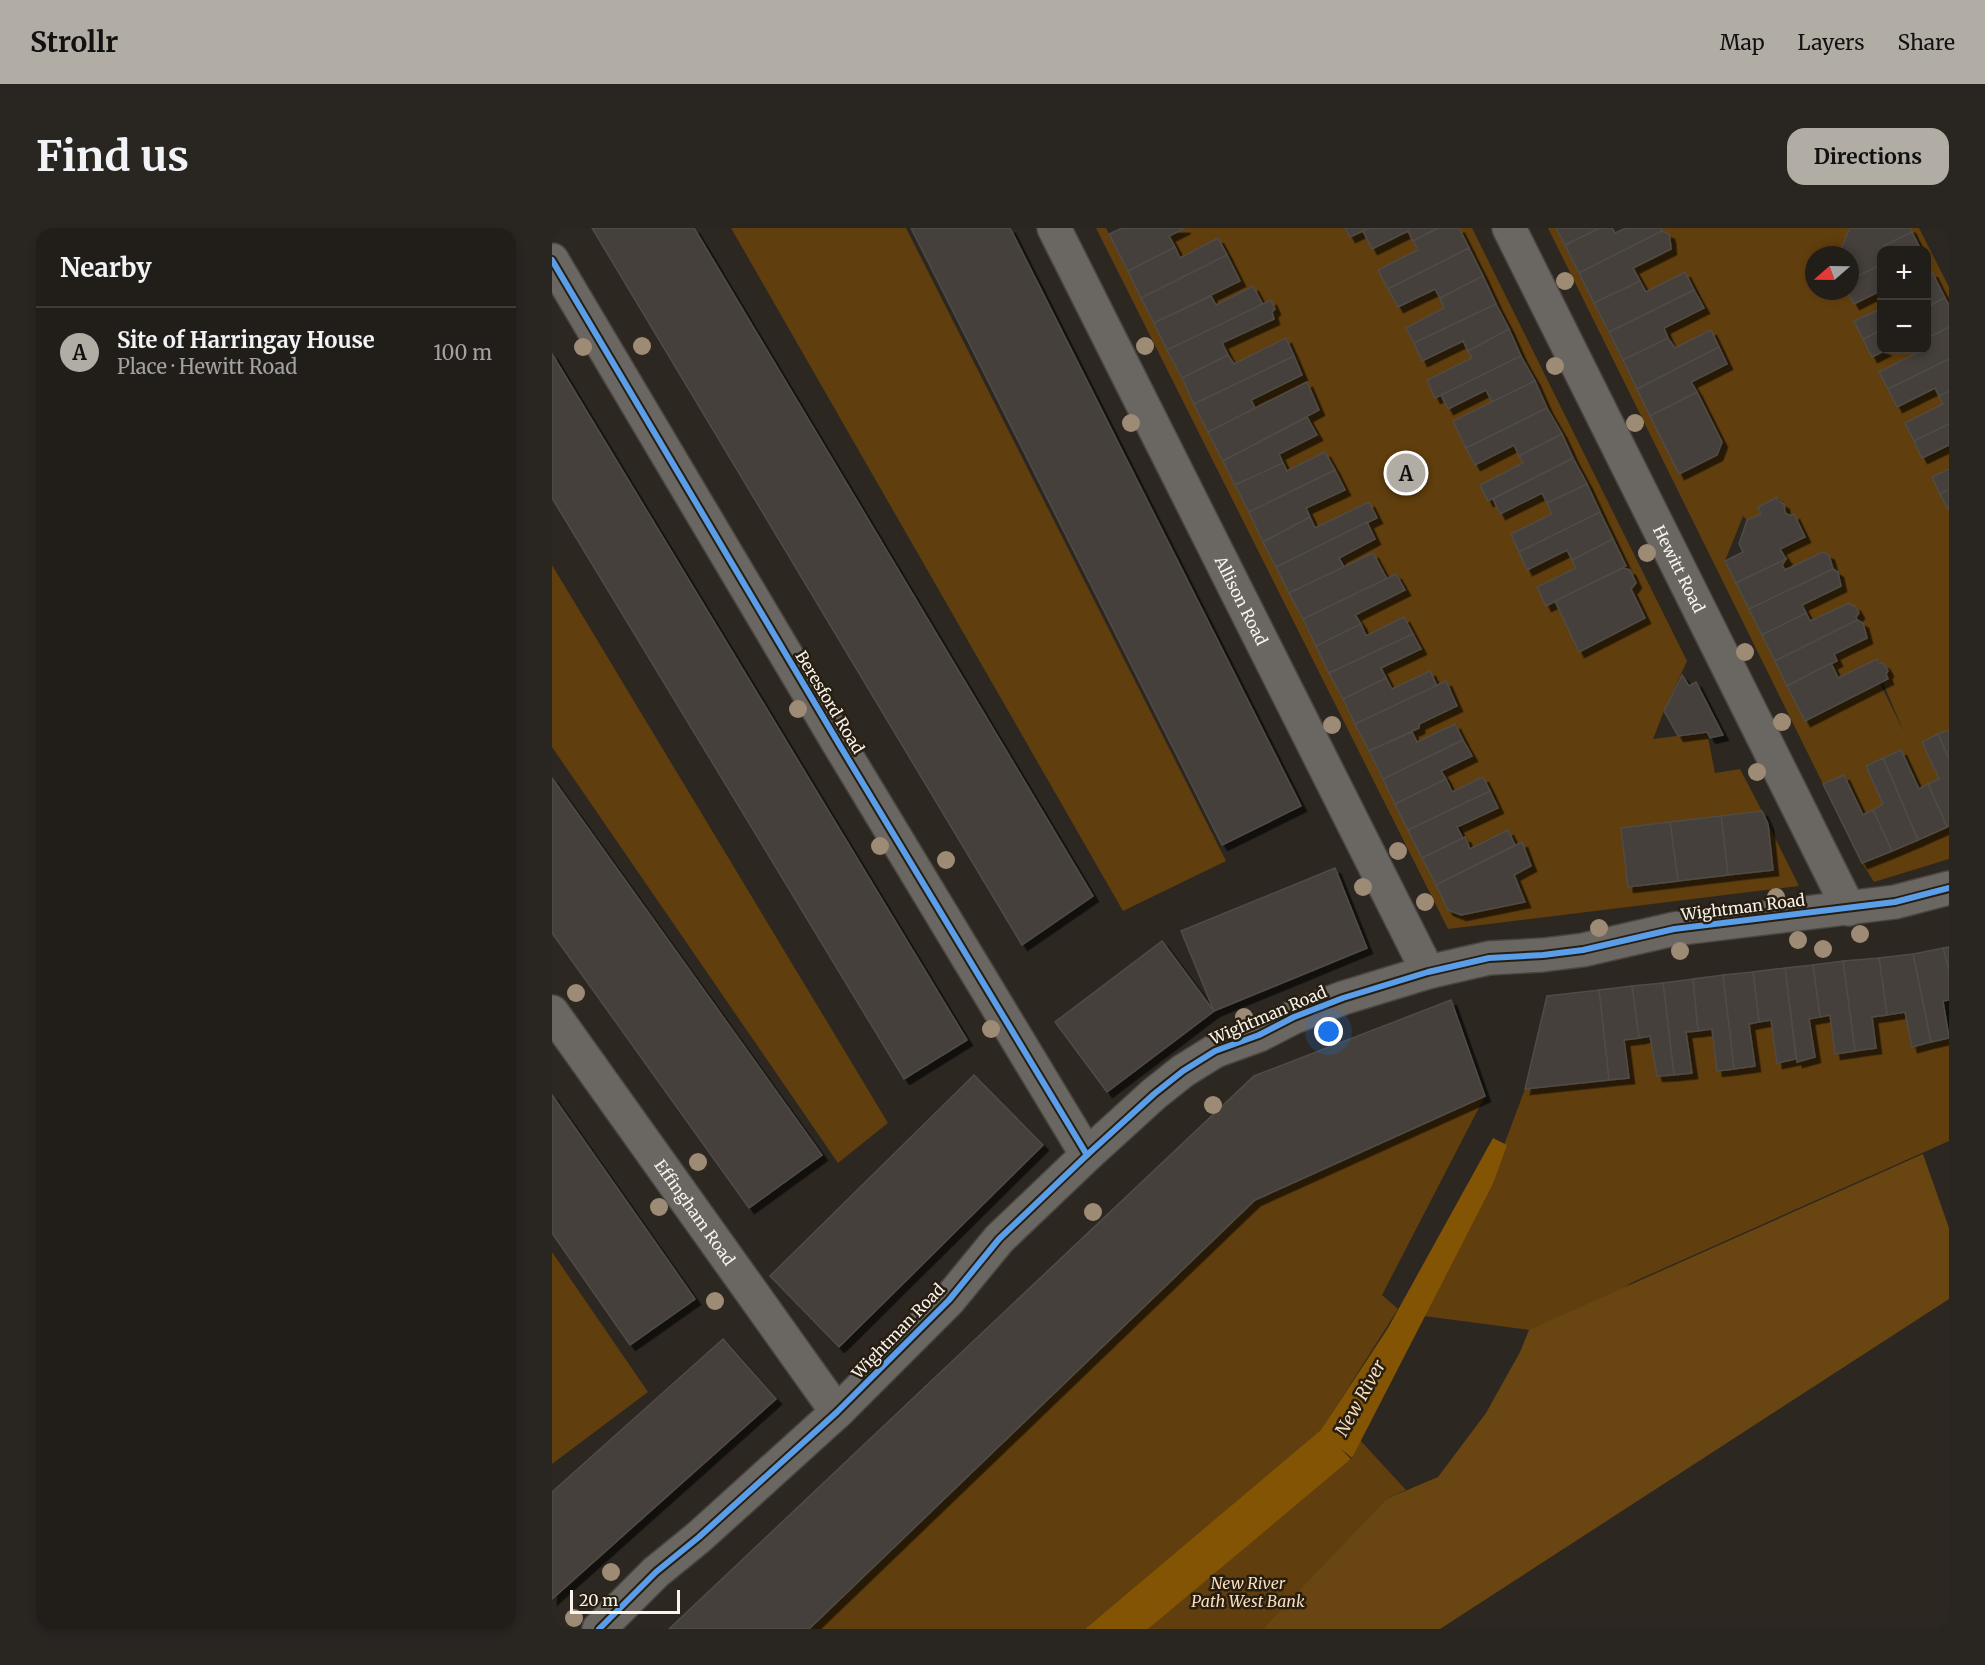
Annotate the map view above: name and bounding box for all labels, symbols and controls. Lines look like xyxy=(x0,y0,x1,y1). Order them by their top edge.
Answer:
text: Strollr xyxy=(30,24,118,60)
text: Map xyxy=(1720,29,1765,56)
text: Layers xyxy=(1798,29,1865,56)
text: Share xyxy=(1898,29,1955,56)
button: Directions xyxy=(1787,128,1949,185)
text: Find us xyxy=(36,130,189,182)
north arrow xyxy=(1805,246,1859,300)
map controls xyxy=(1877,246,1931,354)
button: + xyxy=(1877,246,1931,300)
text: Nearby xyxy=(60,251,152,284)
button: − xyxy=(1877,300,1931,354)
text: Site of Harringay House xyxy=(117,326,375,354)
text: A xyxy=(72,340,87,365)
text: 100 m xyxy=(433,340,492,365)
text: Place · Hewitt Road xyxy=(117,354,297,379)
pin: A xyxy=(1386,450,1426,496)
street label: Hewitt Road xyxy=(1649,522,1710,616)
street label: Allison Road xyxy=(1210,552,1272,649)
street label: Beresford Road xyxy=(791,647,869,757)
street label: Wightman Road xyxy=(1679,889,1806,925)
street label: Wightman Road xyxy=(1206,981,1330,1049)
your location xyxy=(1314,1017,1343,1046)
street label: Effingham Road xyxy=(650,1155,740,1270)
street label: Wightman Road xyxy=(847,1279,949,1384)
water label: New River xyxy=(1330,1355,1391,1440)
park label: New River Path West Bank xyxy=(1191,1573,1305,1611)
scale bar xyxy=(570,1587,680,1614)
text: 20 m xyxy=(579,1590,618,1610)

